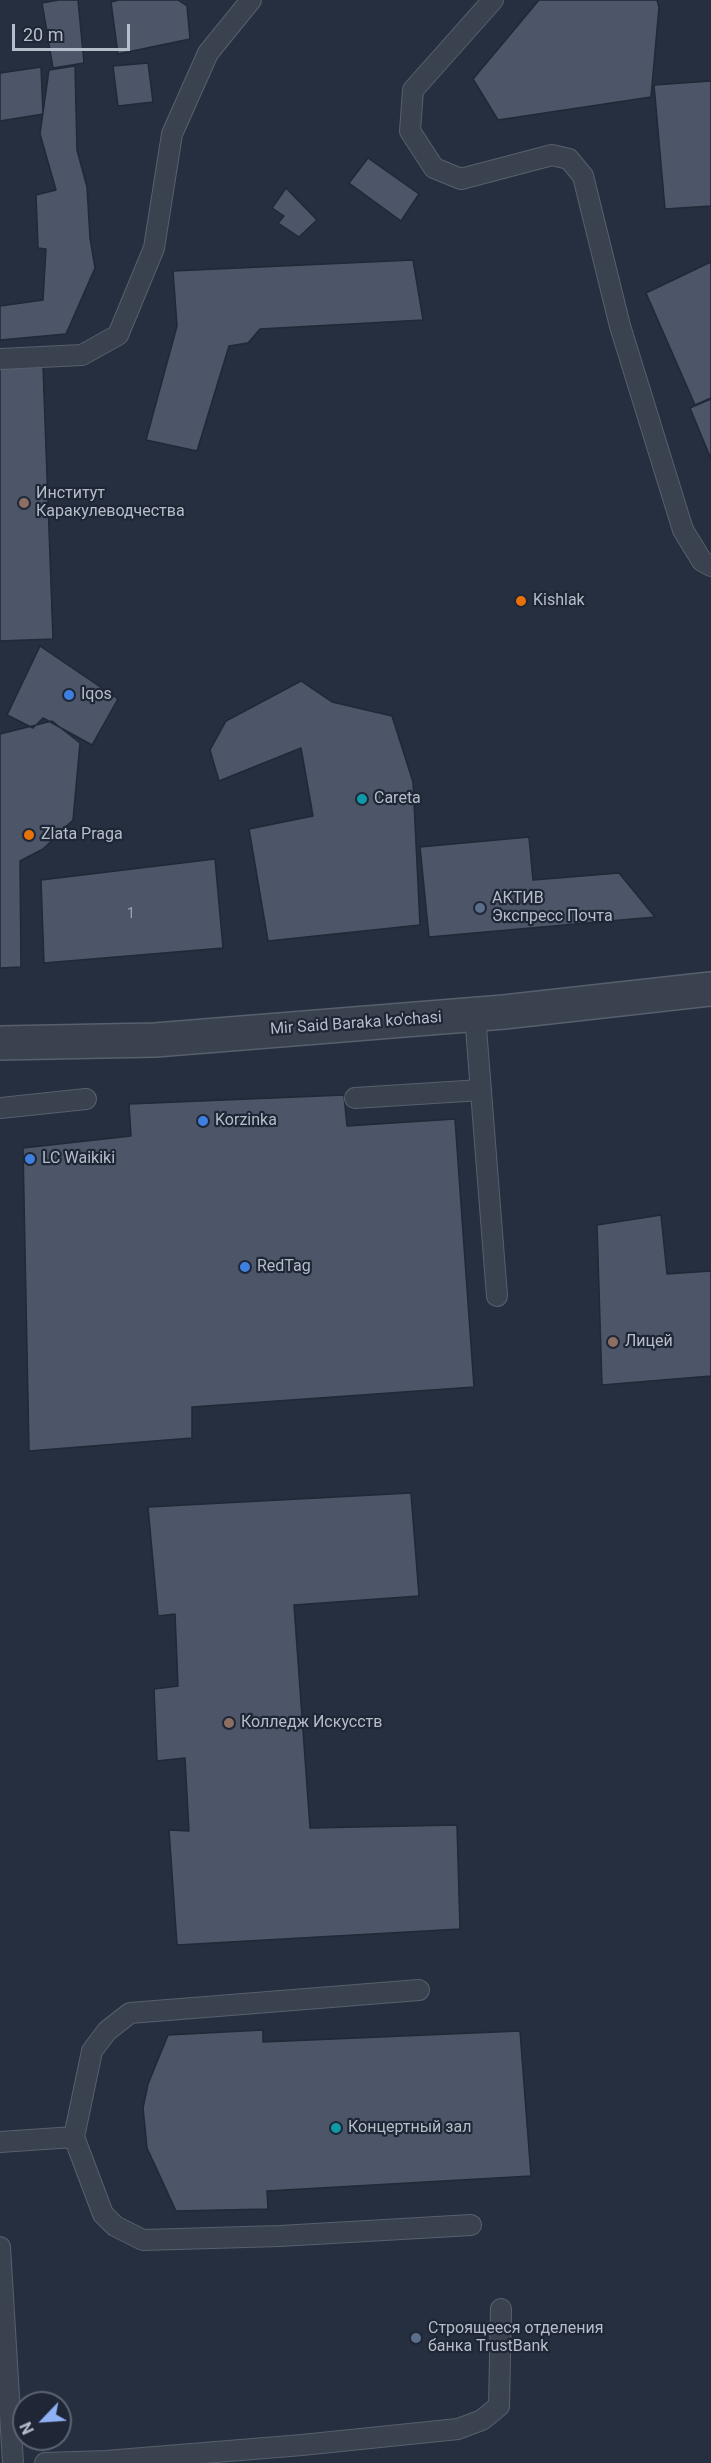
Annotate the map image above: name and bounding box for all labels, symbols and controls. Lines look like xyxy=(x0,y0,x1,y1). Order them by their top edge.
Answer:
scale bar xyxy=(15,12,134,50)
text: 20 m xyxy=(23,24,63,45)
place label: Институт Каракулеводчества xyxy=(36,484,185,522)
marker: Институт Каракулеводчества xyxy=(17,496,31,510)
place label: Kishlak xyxy=(533,591,585,611)
marker: Kishlak xyxy=(514,594,528,608)
place label: Iqos xyxy=(81,685,112,705)
marker: Iqos xyxy=(62,688,76,702)
place label: Careta xyxy=(374,789,421,809)
marker: Careta xyxy=(355,792,369,806)
place label: Zlata Praga xyxy=(41,825,123,845)
marker: Zlata Praga xyxy=(22,828,36,842)
place label: АКТИВ Экспресс Почта xyxy=(492,889,613,927)
marker: АКТИВ Экспресс Почта xyxy=(473,901,487,915)
house number: 1 xyxy=(127,906,135,922)
street label: Mir Said Baraka ko'chasi xyxy=(269,1008,443,1040)
place label: Korzinka xyxy=(215,1111,277,1131)
marker: Korzinka xyxy=(196,1114,210,1128)
place label: LC Waikiki xyxy=(42,1149,115,1169)
marker: LC Waikiki xyxy=(23,1152,37,1166)
place label: RedTag xyxy=(257,1257,311,1277)
marker: RedTag xyxy=(238,1260,252,1274)
place label: Лицей xyxy=(625,1332,673,1352)
marker: Лицей xyxy=(606,1335,620,1349)
place label: Колледж Искусств xyxy=(241,1713,382,1733)
marker: Колледж Искусств xyxy=(222,1716,236,1730)
place label: Концертный зал xyxy=(348,2118,471,2138)
marker: Концертный зал xyxy=(329,2121,343,2135)
place label: Строящееся отделения банка TrustBank xyxy=(428,2319,604,2357)
marker: Строящееся отделения банка TrustBank xyxy=(409,2331,423,2345)
north arrow xyxy=(12,2391,72,2451)
text: N xyxy=(16,2419,38,2437)

